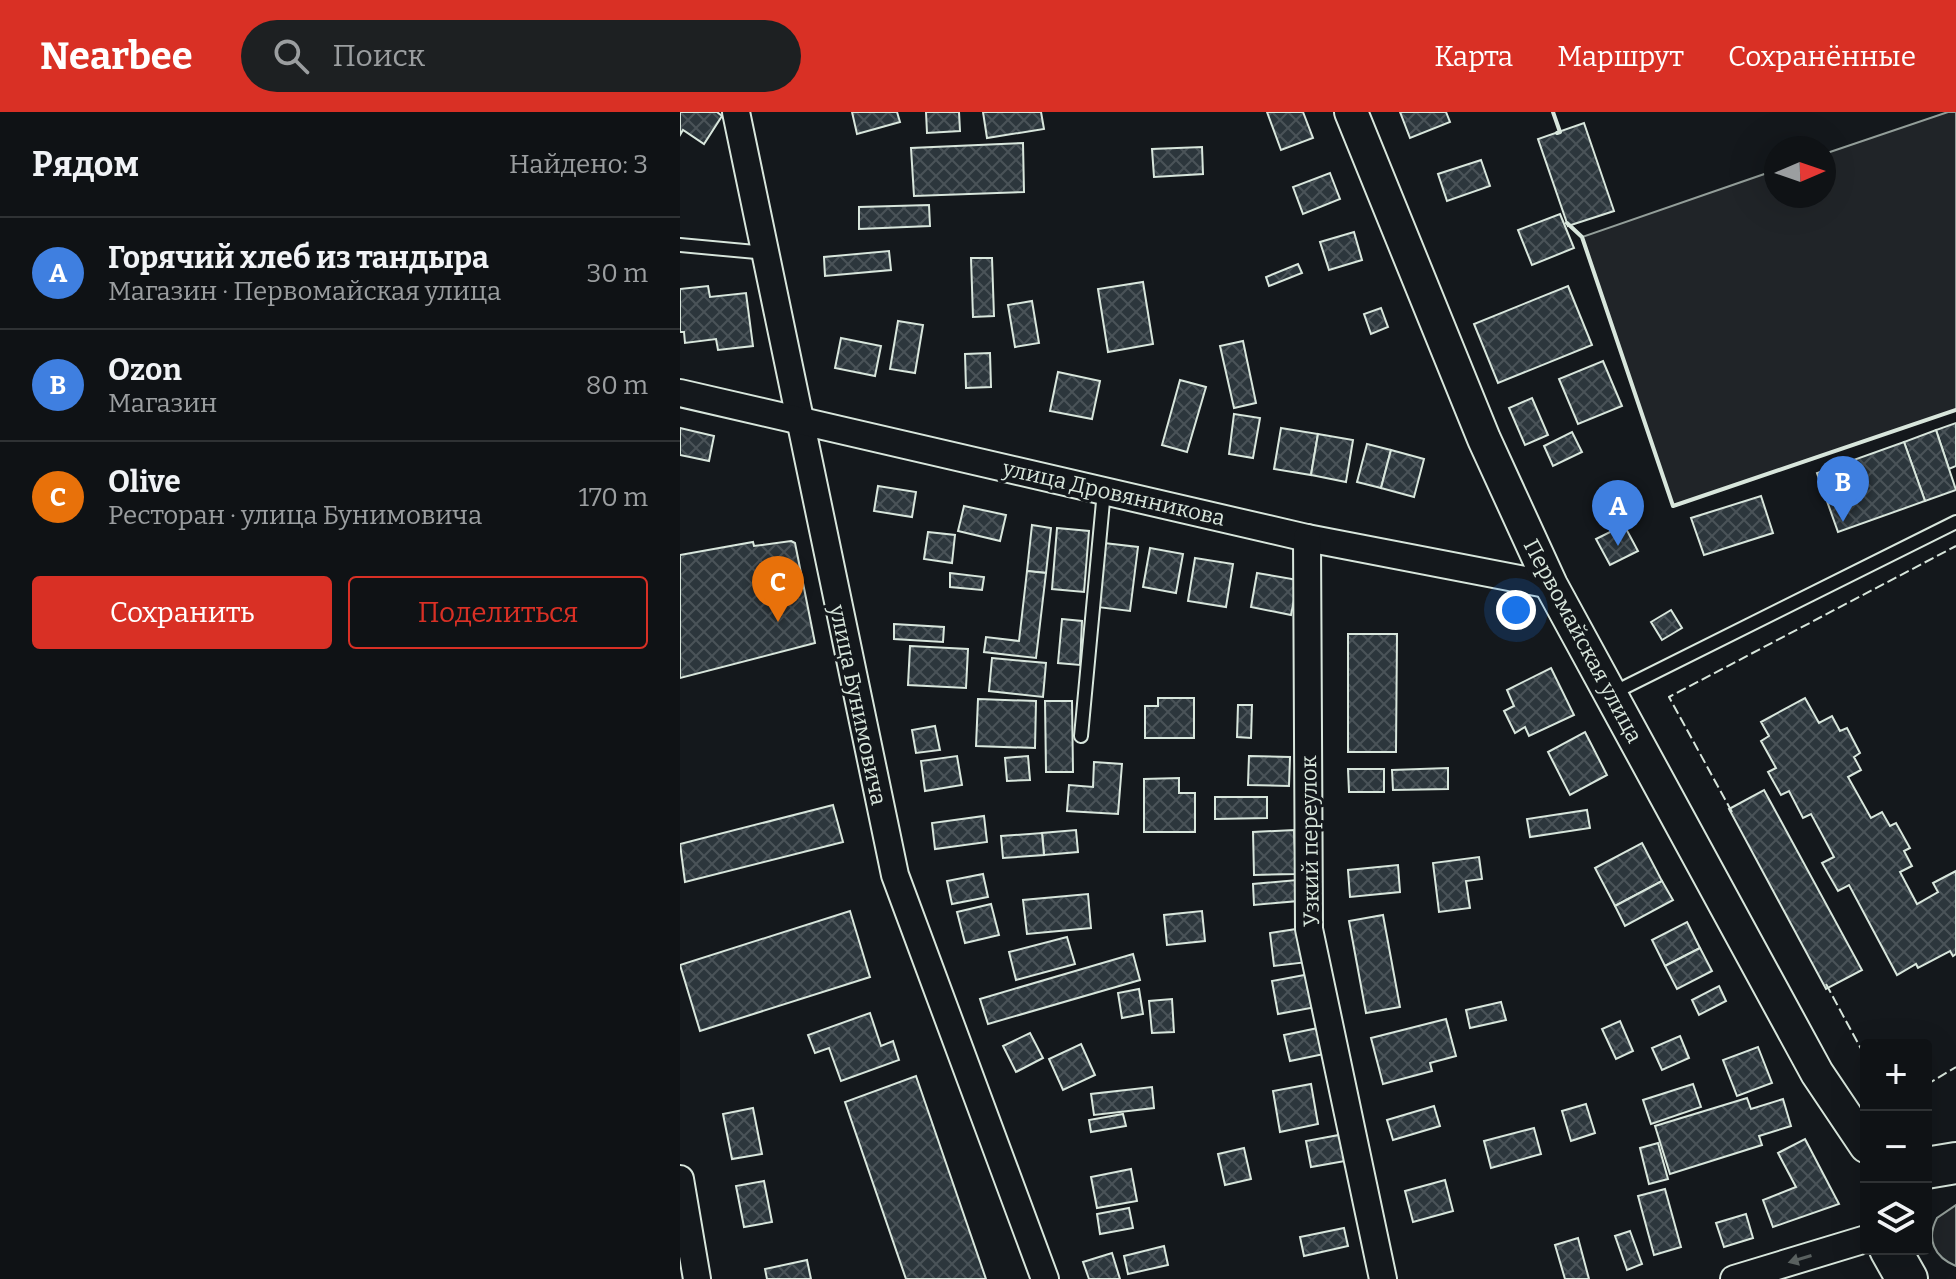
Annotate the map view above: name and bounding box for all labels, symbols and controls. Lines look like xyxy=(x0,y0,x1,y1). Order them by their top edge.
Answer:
search box xyxy=(241,20,801,92)
text: Nearbee xyxy=(40,33,193,79)
icon: search xyxy=(269,34,313,78)
text: Поиск xyxy=(333,38,425,74)
text: Карта xyxy=(1434,40,1513,73)
text: Маршрут xyxy=(1557,40,1684,73)
text: Сохранённые xyxy=(1728,40,1916,73)
north arrow xyxy=(1764,136,1836,208)
text: Рядом xyxy=(32,144,139,185)
text: Найдено: 3 xyxy=(509,149,648,180)
text: Горячий хлеб из тандыра xyxy=(108,240,489,276)
text: A xyxy=(49,258,67,289)
text: 30 m xyxy=(587,258,648,289)
text: Магазин · Первомайская улица xyxy=(108,276,501,307)
text: Ozon xyxy=(108,352,182,388)
text: B xyxy=(50,370,66,401)
text: 80 m xyxy=(586,370,648,401)
text: Магазин xyxy=(108,388,217,419)
street label: улица Дровянникова xyxy=(999,454,1228,532)
pin: B xyxy=(1817,456,1869,522)
text: Olive xyxy=(108,464,181,500)
pin: A xyxy=(1592,480,1644,546)
text: C xyxy=(50,482,66,513)
text: 170 m xyxy=(578,482,648,513)
text: Ресторан · улица Бунимовича xyxy=(108,500,482,531)
street label: Первомайская улица xyxy=(1518,534,1648,748)
pin: C xyxy=(752,556,804,622)
button: Сохранить xyxy=(32,576,332,649)
button: Поделиться xyxy=(348,576,648,649)
your location xyxy=(1496,590,1536,630)
street label: улица Бунимовича xyxy=(823,601,892,808)
street label: Узкий переулок xyxy=(1295,755,1325,927)
map controls xyxy=(1860,1039,1932,1255)
button: + xyxy=(1860,1039,1932,1111)
button: − xyxy=(1860,1111,1932,1183)
button: layers xyxy=(1860,1183,1932,1255)
one-way arrow xyxy=(1787,1253,1811,1266)

